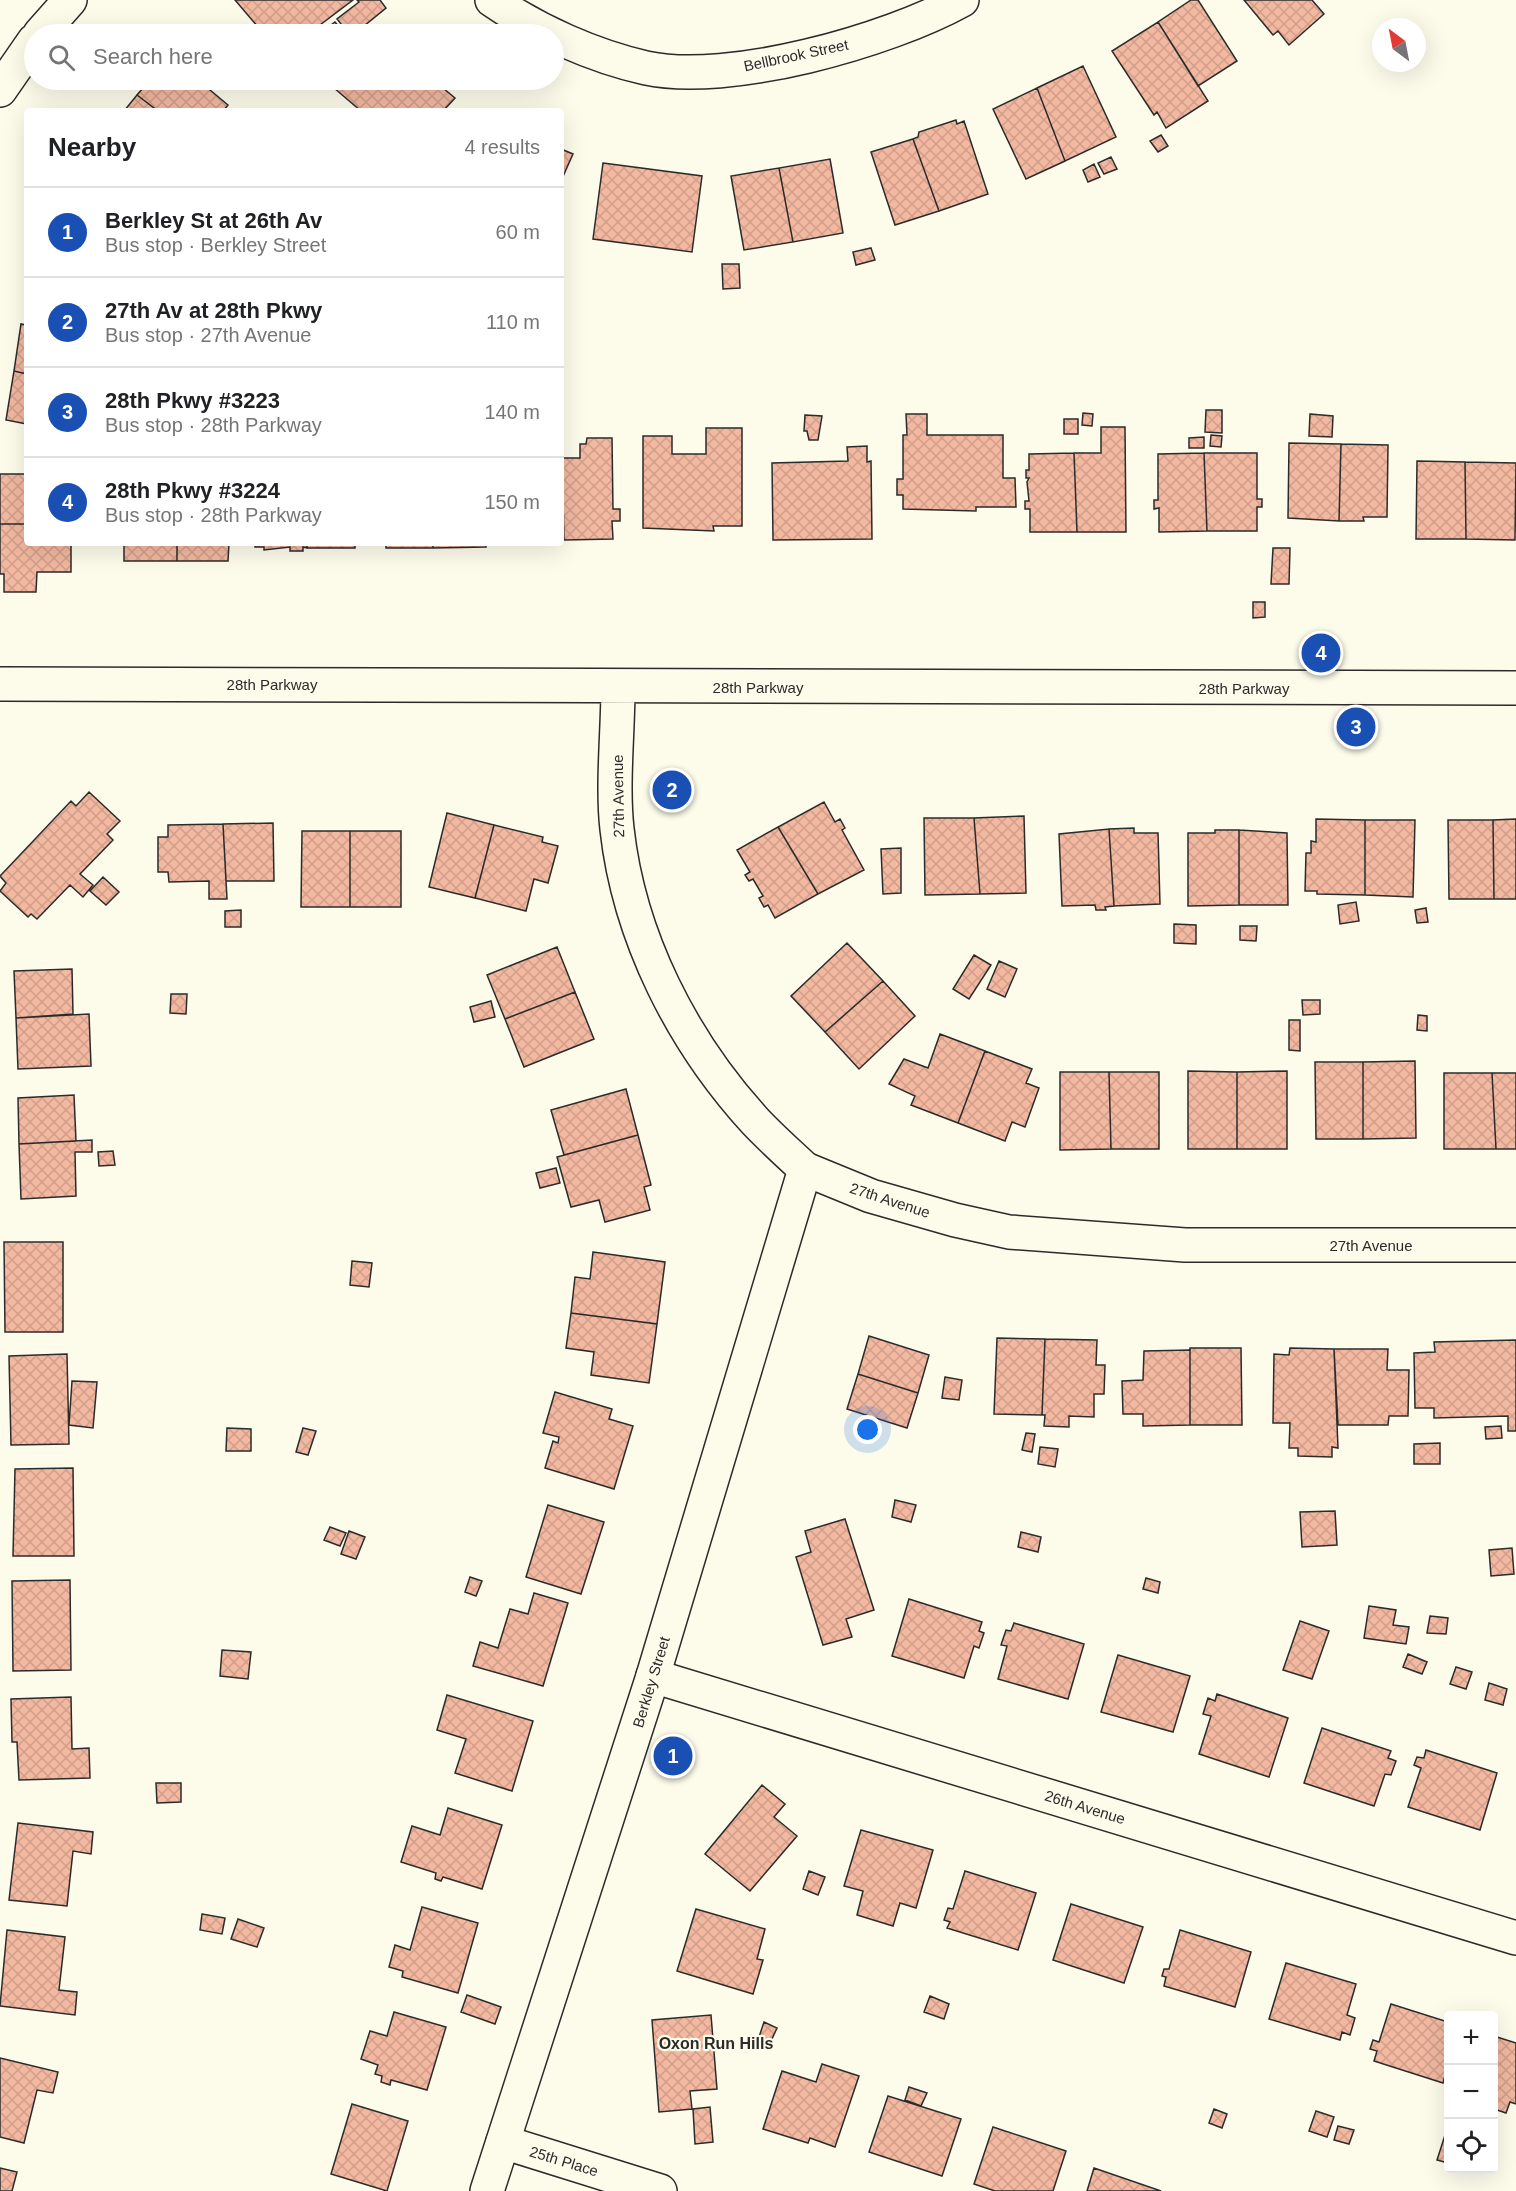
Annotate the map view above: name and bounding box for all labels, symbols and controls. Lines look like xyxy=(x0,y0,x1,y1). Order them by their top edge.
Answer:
north arrow xyxy=(1372,18,1426,72)
search box xyxy=(24,24,564,90)
street label: Bellbrook Street xyxy=(742,35,851,74)
icon: search xyxy=(45,41,78,74)
text: Search here xyxy=(93,44,213,69)
text: Nearby xyxy=(48,132,136,162)
text: 4 results xyxy=(464,136,540,158)
text: Berkley St at 26th Av xyxy=(105,208,322,233)
text: 1 xyxy=(62,221,73,243)
text: 60 m xyxy=(496,221,540,243)
text: Bus stop · Berkley Street xyxy=(105,234,326,256)
text: 27th Av at 28th Pkwy xyxy=(105,298,322,323)
text: 2 xyxy=(62,311,73,333)
text: 110 m xyxy=(486,311,540,333)
text: Bus stop · 27th Avenue xyxy=(105,324,311,346)
text: 28th Pkwy #3223 xyxy=(105,388,280,413)
text: 3 xyxy=(62,401,73,423)
text: 140 m xyxy=(484,401,540,423)
text: Bus stop · 28th Parkway xyxy=(105,414,322,436)
text: 28th Pkwy #3224 xyxy=(105,478,280,503)
text: 4 xyxy=(62,491,73,513)
text: 150 m xyxy=(484,491,540,513)
text: Bus stop · 28th Parkway xyxy=(105,504,322,526)
pin: 4 xyxy=(1302,630,1340,676)
street label: 28th Parkway xyxy=(227,676,318,693)
street label: 28th Parkway xyxy=(713,679,804,696)
street label: 28th Parkway xyxy=(1199,680,1290,697)
pin: 3 xyxy=(1336,704,1376,750)
street label: 27th Avenue xyxy=(609,754,627,838)
pin: 2 xyxy=(652,768,692,812)
street label: 27th Avenue xyxy=(848,1179,932,1221)
street label: 27th Avenue xyxy=(1329,1237,1413,1254)
your location xyxy=(853,1415,882,1444)
street label: Berkley Street xyxy=(629,1634,673,1730)
pin: 1 xyxy=(654,1734,692,1778)
street label: 26th Avenue xyxy=(1043,1787,1127,1827)
map controls xyxy=(1444,2011,1498,2173)
button: + xyxy=(1444,2011,1498,2065)
district label: Oxon Run Hills xyxy=(659,2035,773,2052)
button: − xyxy=(1444,2065,1498,2119)
button: locate xyxy=(1444,2119,1498,2173)
street label: 25th Place xyxy=(528,2143,600,2179)

